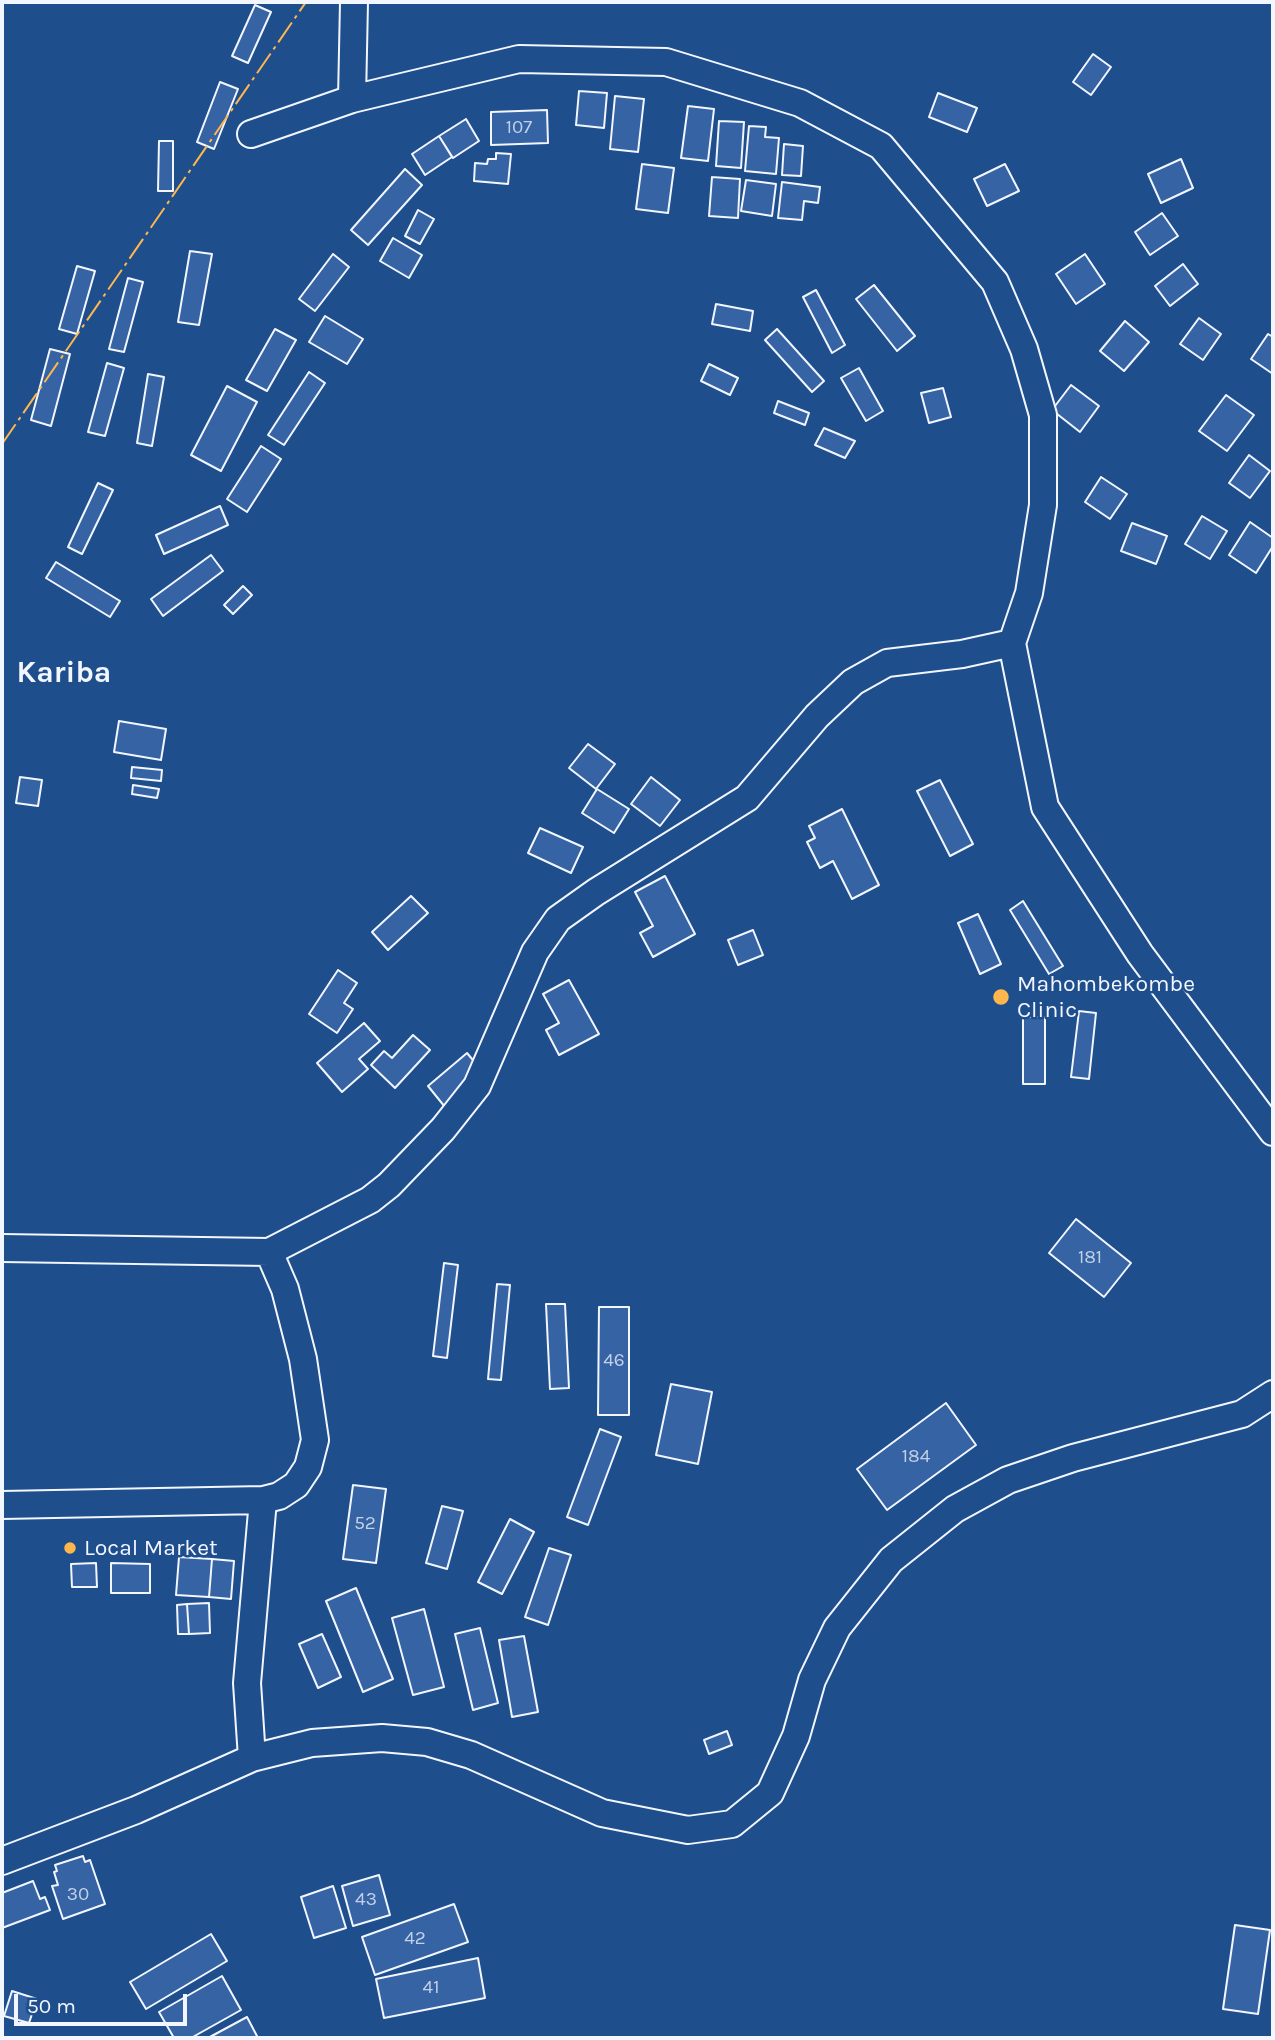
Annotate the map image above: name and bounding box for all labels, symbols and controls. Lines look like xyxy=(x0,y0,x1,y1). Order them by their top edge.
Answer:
house number: 107 xyxy=(506,117,532,139)
district label: Kariba xyxy=(17,655,111,691)
place label: Mahombekombe Clinic xyxy=(1017,970,1195,1024)
marker: Mahombekombe Clinic xyxy=(991,987,1011,1007)
house number: 181 xyxy=(1078,1247,1102,1269)
house number: 46 xyxy=(603,1350,625,1372)
house number: 184 xyxy=(902,1446,930,1468)
house number: 52 xyxy=(354,1513,376,1535)
place label: Local Market xyxy=(84,1534,218,1562)
marker: Local Market xyxy=(62,1540,78,1556)
house number: 30 xyxy=(67,1884,89,1906)
house number: 43 xyxy=(355,1889,377,1911)
house number: 42 xyxy=(404,1928,426,1950)
house number: 41 xyxy=(423,1977,439,1999)
scale bar xyxy=(18,1980,191,2024)
text: 50 m xyxy=(27,1994,76,2018)

